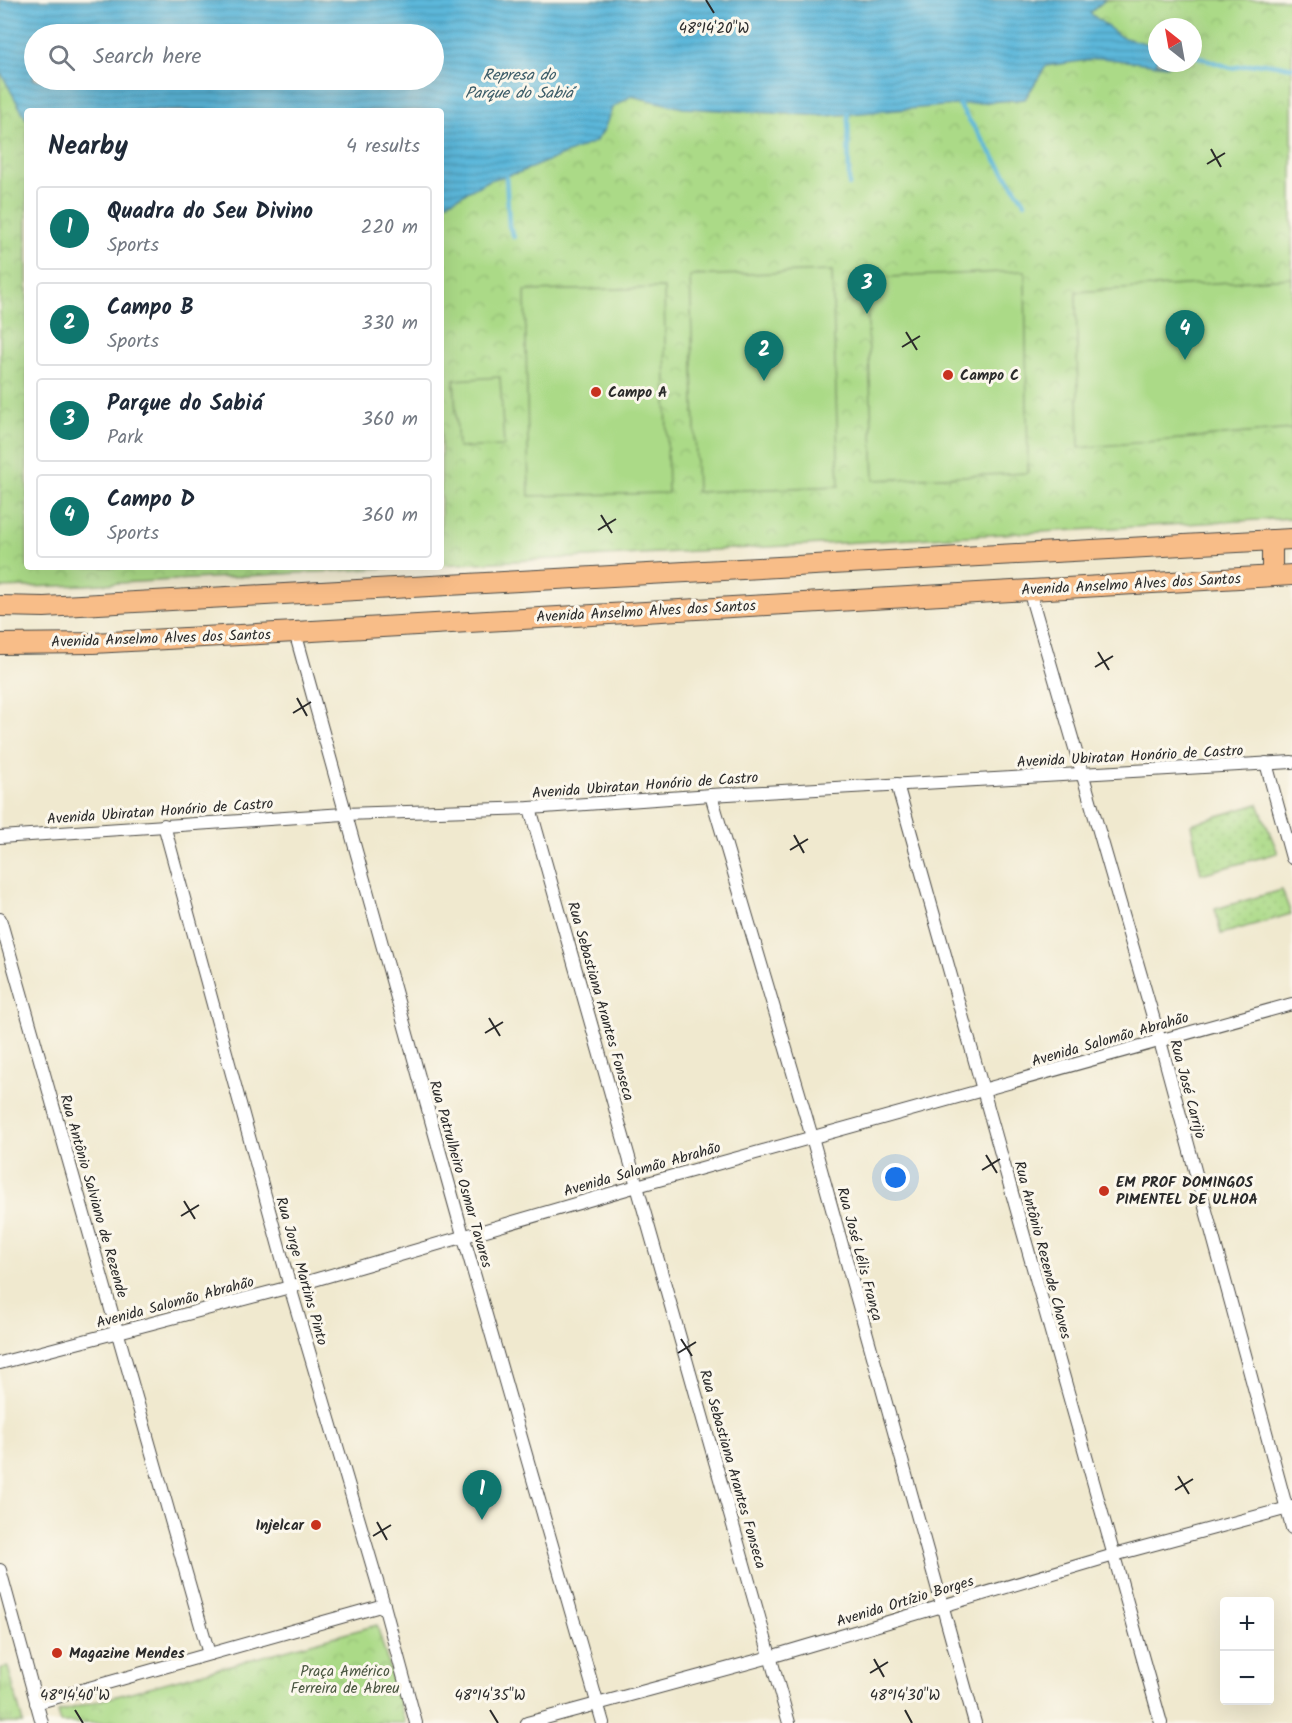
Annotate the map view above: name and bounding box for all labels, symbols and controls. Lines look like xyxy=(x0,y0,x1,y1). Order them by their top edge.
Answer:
text: 48°14'20"W xyxy=(679,17,749,41)
north arrow xyxy=(1148,18,1202,72)
search box xyxy=(24,24,444,90)
text: Search here xyxy=(93,40,201,75)
icon: search xyxy=(45,41,78,74)
water label: Represa do Parque do Sabiá xyxy=(465,63,577,106)
text: Nearby xyxy=(48,126,128,168)
text: 4 results xyxy=(346,131,420,163)
text: Quadra do Seu Divino xyxy=(107,195,313,230)
text: 1 xyxy=(66,212,73,244)
text: 220 m xyxy=(361,212,418,244)
text: Sports xyxy=(107,230,159,262)
pin: 3 xyxy=(848,264,886,314)
text: Campo B xyxy=(107,291,194,326)
text: 2 xyxy=(64,308,75,340)
text: 330 m xyxy=(361,308,418,340)
pin: 4 xyxy=(1166,310,1204,360)
text: Sports xyxy=(107,326,159,358)
pin: 2 xyxy=(744,332,783,381)
place label: Campo C xyxy=(960,364,1019,388)
marker: Campo C xyxy=(941,368,955,382)
place label: Campo A xyxy=(608,381,667,405)
marker: Campo A xyxy=(589,385,603,399)
text: Parque do Sabiá xyxy=(107,387,263,422)
text: 3 xyxy=(64,404,75,436)
text: 360 m xyxy=(362,404,418,436)
text: Park xyxy=(107,422,143,454)
text: Campo D xyxy=(107,483,195,518)
text: 4 xyxy=(64,500,75,532)
text: 360 m xyxy=(362,500,418,532)
text: Sports xyxy=(107,518,159,550)
street label: Avenida Anselmo Alves dos Santos xyxy=(1021,567,1242,603)
street label: Avenida Anselmo Alves dos Santos xyxy=(536,594,757,630)
street label: Avenida Anselmo Alves dos Santos xyxy=(51,623,272,655)
street label: Avenida Ubiratan Honório de Castro xyxy=(1016,739,1244,775)
street label: Avenida Ubiratan Honório de Castro xyxy=(531,766,759,806)
street label: Avenida Ubiratan Honório de Castro xyxy=(46,792,274,832)
street label: Rua Sebastiana Arantes Fonseca xyxy=(560,899,640,1104)
street label: Avenida Salomão Abrahão xyxy=(1029,1006,1192,1074)
street label: Rua José Carrijo xyxy=(1162,1037,1212,1142)
street label: Rua Patrulheiro Osmar Tavares xyxy=(422,1078,498,1271)
street label: Rua Antônio Salviano de Rezende xyxy=(52,1092,134,1301)
street label: Avenida Salomão Abrahão xyxy=(561,1136,724,1204)
street label: Rua Antônio Rezende Chaves xyxy=(1007,1158,1078,1343)
your location xyxy=(881,1163,910,1192)
place label: EM PROF DOMINGOS PIMENTEL DE ULHOA xyxy=(1116,1171,1258,1212)
marker: EM PROF DOMINGOS PIMENTEL DE ULHOA xyxy=(1097,1184,1111,1198)
street label: Rua José Lélis França xyxy=(830,1185,888,1324)
street label: Rua Jorge Martins Pinto xyxy=(268,1194,334,1349)
street label: Avenida Salomão Abrahão xyxy=(94,1270,257,1336)
street label: Rua Sebastiana Arantes Fonseca xyxy=(692,1367,772,1572)
pin: 1 xyxy=(462,1470,502,1520)
place label: Injelcar xyxy=(255,1514,305,1538)
marker: Injelcar xyxy=(309,1518,323,1532)
street label: Avenida Ortízio Borges xyxy=(834,1569,977,1634)
map controls xyxy=(1220,1597,1274,1705)
button: + xyxy=(1220,1597,1274,1651)
place label: Magazine Mendes xyxy=(69,1642,185,1666)
marker: Magazine Mendes xyxy=(50,1646,64,1660)
button: − xyxy=(1220,1651,1274,1705)
park label: Praça Américo Ferreira de Abreu xyxy=(290,1660,400,1701)
text: 48°14'40"W xyxy=(40,1684,110,1708)
text: 48°14'35"W xyxy=(455,1684,526,1708)
text: 48°14'30"W xyxy=(870,1684,940,1708)

